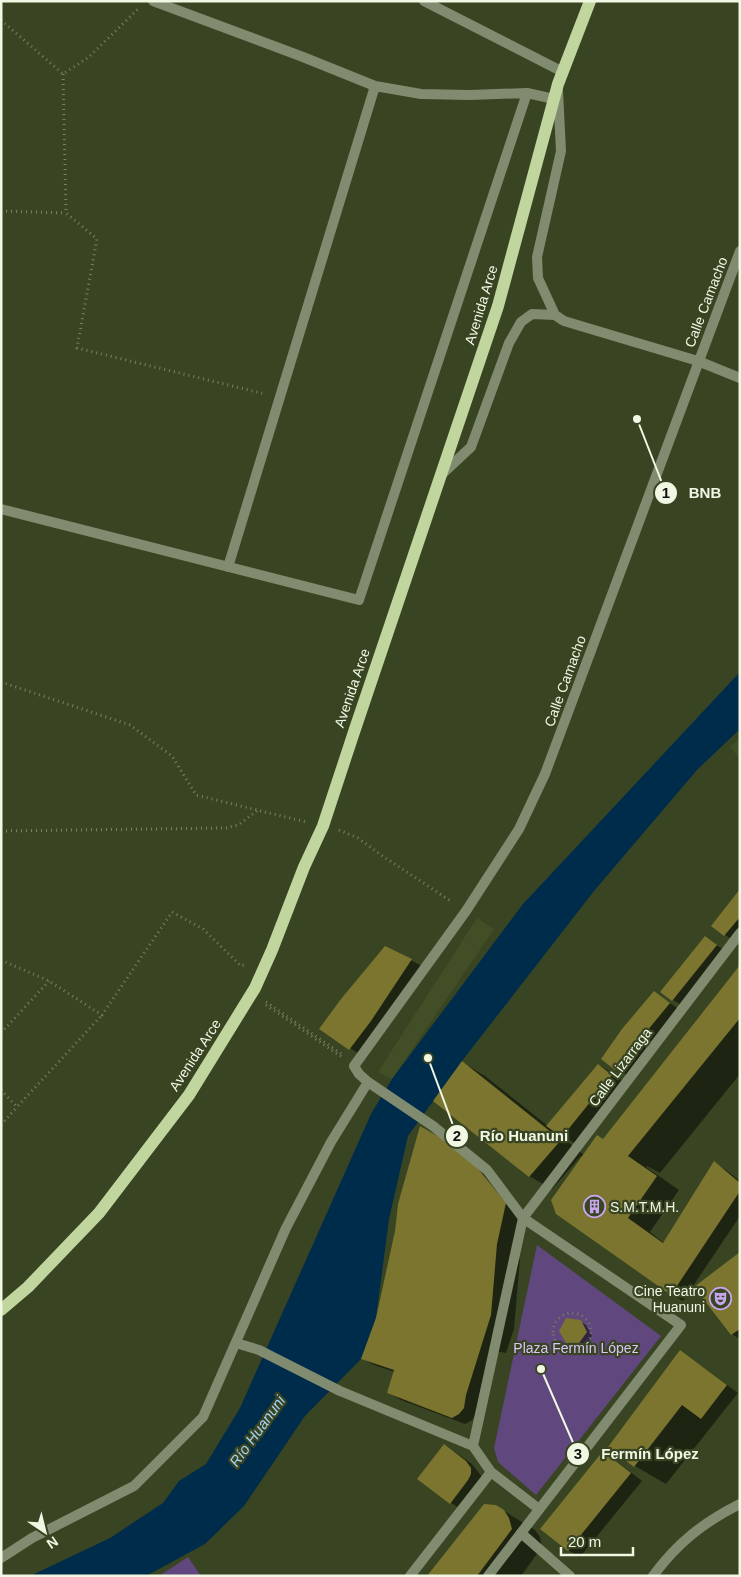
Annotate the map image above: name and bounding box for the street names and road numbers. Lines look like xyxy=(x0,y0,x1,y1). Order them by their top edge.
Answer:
street label: Calle Camacho xyxy=(681,254,731,350)
street label: Avenida Arce xyxy=(461,263,501,347)
street label: Calle Camacho xyxy=(541,633,589,729)
street label: Avenida Arce xyxy=(331,646,373,729)
street label: Avenida Arce xyxy=(166,1016,224,1094)
street label: Calle Lizarraga xyxy=(585,1024,655,1109)

